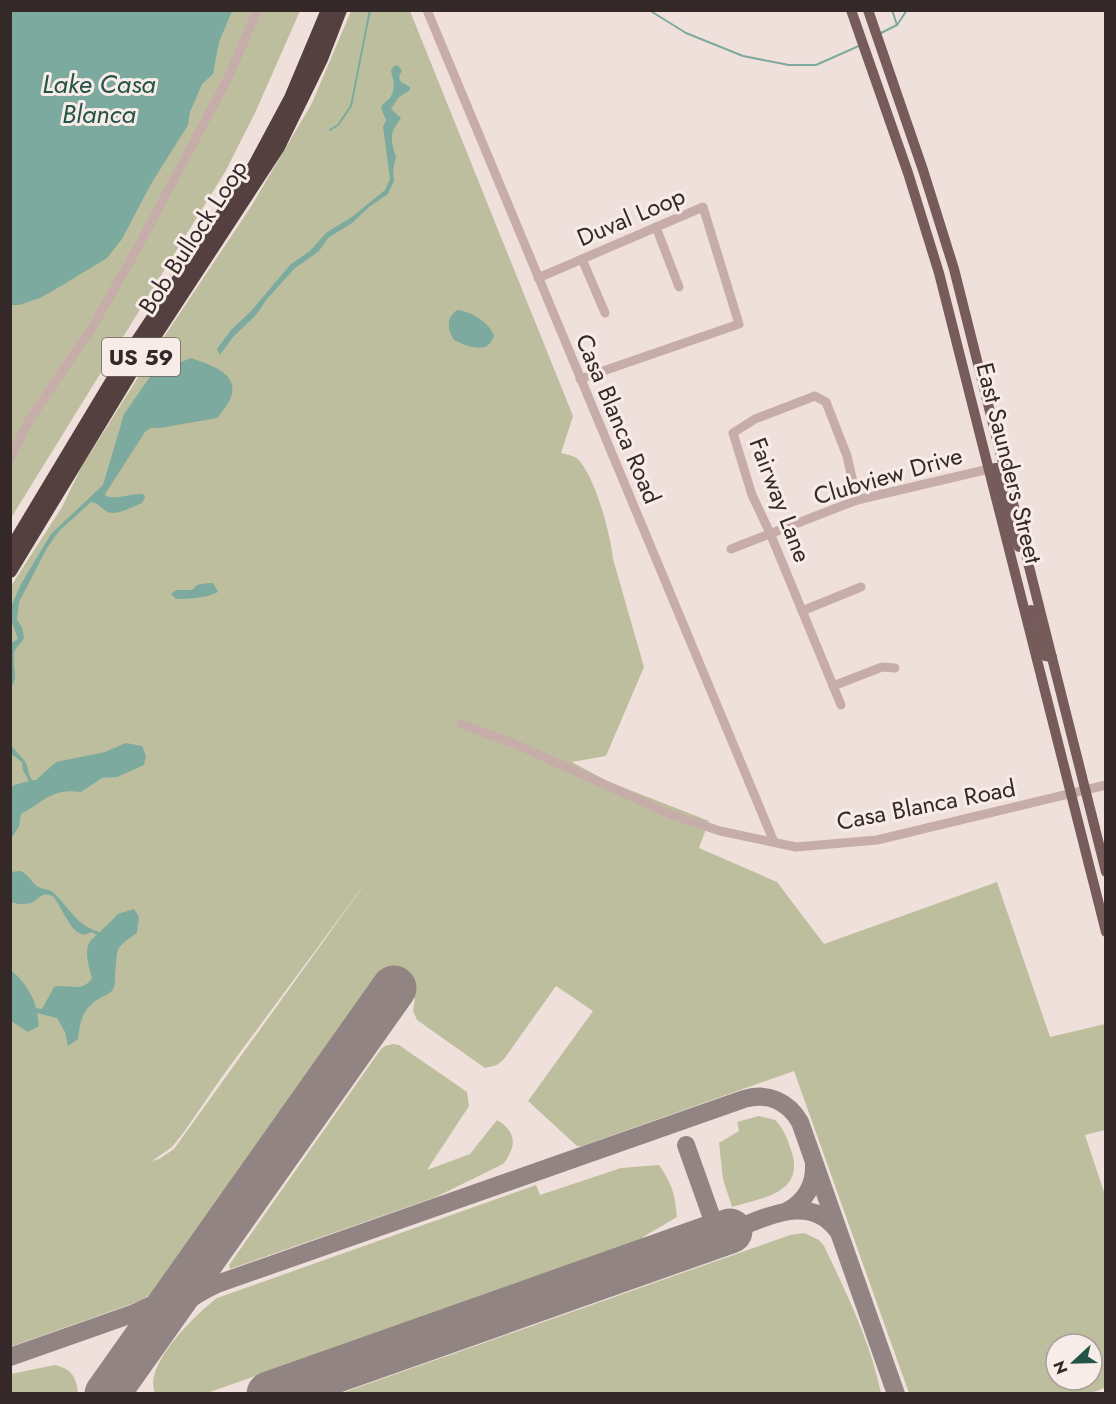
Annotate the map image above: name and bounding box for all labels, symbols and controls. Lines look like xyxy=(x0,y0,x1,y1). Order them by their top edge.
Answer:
water label: Lake Casa Blanca xyxy=(42,65,156,133)
street label: Bob Bullock Loop xyxy=(130,153,256,321)
street label: Duval Loop xyxy=(571,178,690,255)
street label: Casa Blanca Road xyxy=(567,328,670,509)
road number: US 59 xyxy=(102,338,180,376)
street label: East Saunders Street xyxy=(968,359,1051,567)
street label: Fairway Lane xyxy=(741,432,820,567)
street label: Clubview Drive xyxy=(809,438,966,514)
street label: Casa Blanca Road xyxy=(834,770,1018,839)
north arrow xyxy=(1044,1332,1104,1392)
text: N xyxy=(1048,1357,1074,1378)

